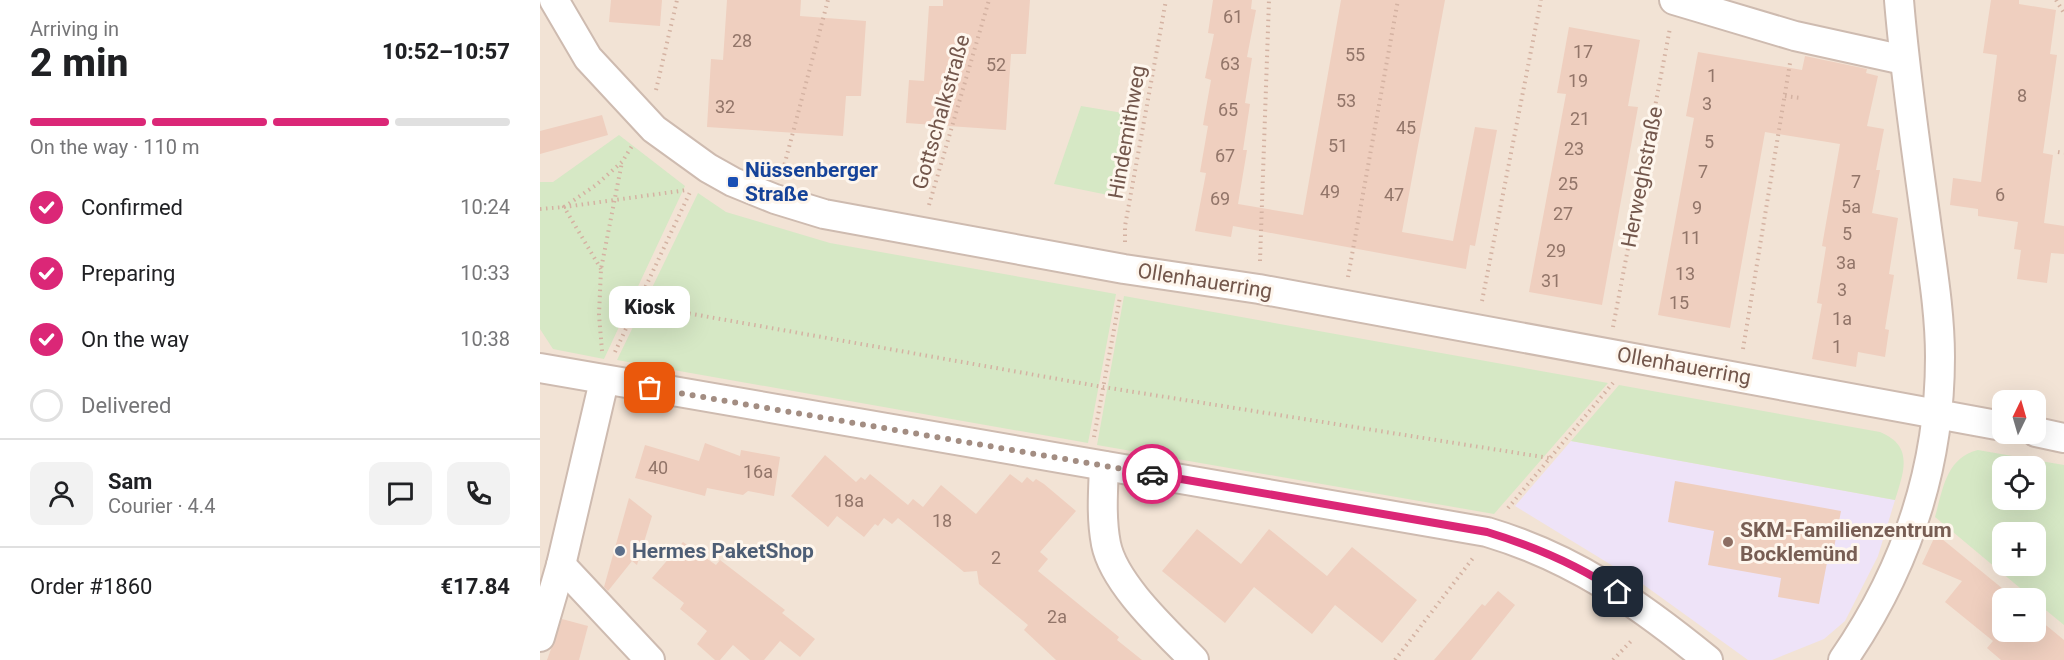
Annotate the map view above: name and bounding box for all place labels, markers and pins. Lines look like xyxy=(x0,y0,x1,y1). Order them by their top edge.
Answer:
place label: Nüssenberger Straße xyxy=(745,158,878,206)
marker: Nüssenberger Straße xyxy=(726,175,740,189)
callout: Kiosk xyxy=(610,286,690,328)
pin xyxy=(624,362,675,413)
place label: SKM-Familienzentrum Bocklemünd xyxy=(1740,518,1952,566)
marker: SKM-Familienzentrum Bocklemünd xyxy=(1721,535,1735,549)
place label: Hermes PaketShop xyxy=(632,539,814,563)
marker: Hermes PaketShop xyxy=(613,544,627,558)
pin xyxy=(1592,566,1643,617)

